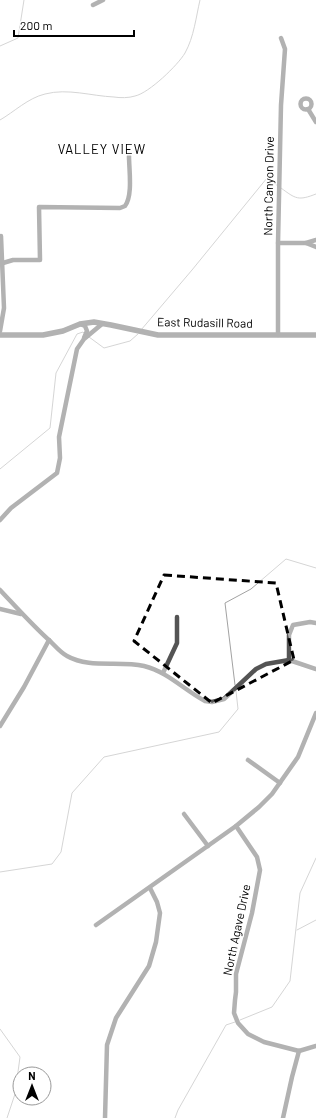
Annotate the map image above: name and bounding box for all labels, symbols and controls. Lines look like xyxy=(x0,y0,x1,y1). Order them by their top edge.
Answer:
scale bar xyxy=(14,12,134,38)
text: 200 m xyxy=(20,18,52,32)
street label: North Canyon Drive xyxy=(260,136,276,236)
district label: VALLEY VIEW xyxy=(58,141,146,157)
street label: East Rudasill Road xyxy=(157,314,253,330)
street label: North Agave Drive xyxy=(220,883,253,977)
north arrow xyxy=(12,1066,52,1106)
text: N xyxy=(28,1069,36,1082)

